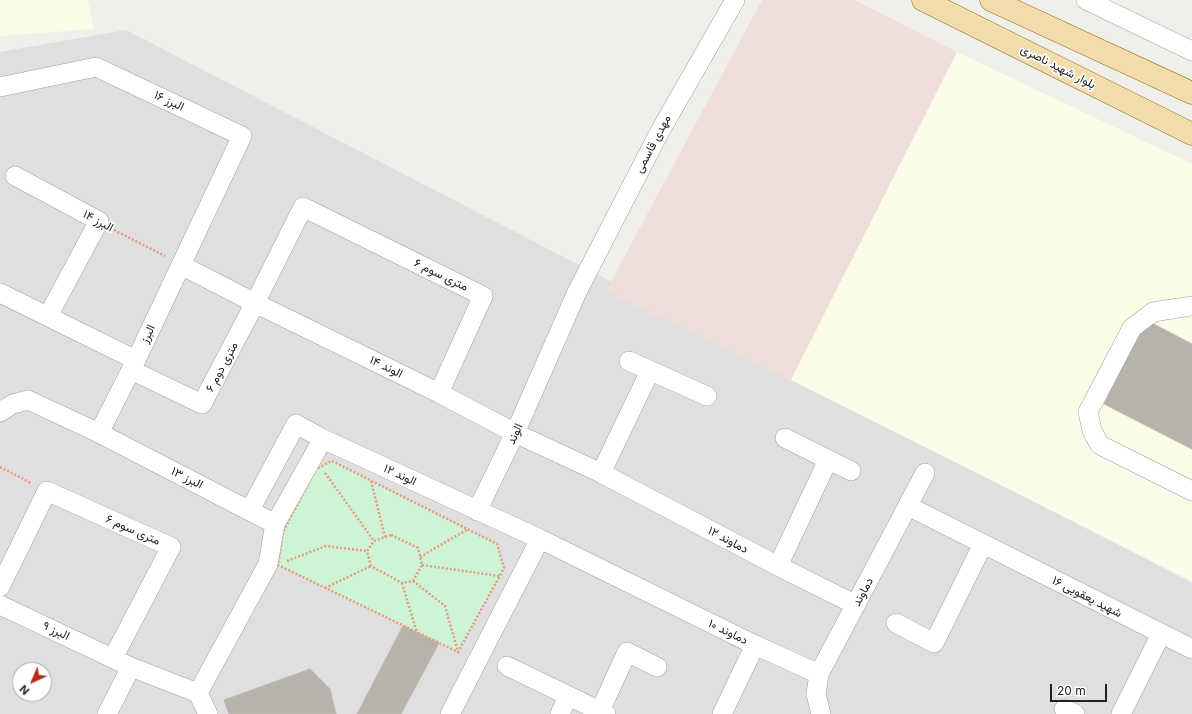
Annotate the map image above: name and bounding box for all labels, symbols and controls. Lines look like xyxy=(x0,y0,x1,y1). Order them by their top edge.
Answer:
street label: بلوار شهید ناصری xyxy=(1018,42,1098,92)
street label: البرز ۱۶ xyxy=(152,88,186,114)
street label: مهدی قاسمی xyxy=(632,113,674,175)
street label: البرز ۱۴ xyxy=(80,207,116,235)
street label: ۶ متری سوم xyxy=(412,256,470,294)
street label: البرز xyxy=(137,322,159,346)
street label: ۶ متری دوم xyxy=(203,340,241,394)
street label: الوند ۱۴ xyxy=(367,353,405,381)
street label: الوند xyxy=(504,421,526,447)
street label: الوند ۱۲ xyxy=(381,461,419,489)
street label: البرز ۱۳ xyxy=(169,464,205,492)
street label: ۶ متری سوم xyxy=(103,512,163,548)
street label: دماوند ۱۲ xyxy=(705,523,751,557)
street label: شهید یعقوبی ۱۶ xyxy=(1050,573,1124,621)
street label: دماوند xyxy=(850,575,876,609)
street label: دماوند ۱۰ xyxy=(706,616,750,648)
street label: البرز ۹ xyxy=(40,619,72,643)
north arrow xyxy=(12,662,52,702)
scale bar xyxy=(1052,676,1109,702)
text: N xyxy=(16,682,32,698)
text: 20 m xyxy=(1057,683,1086,698)

